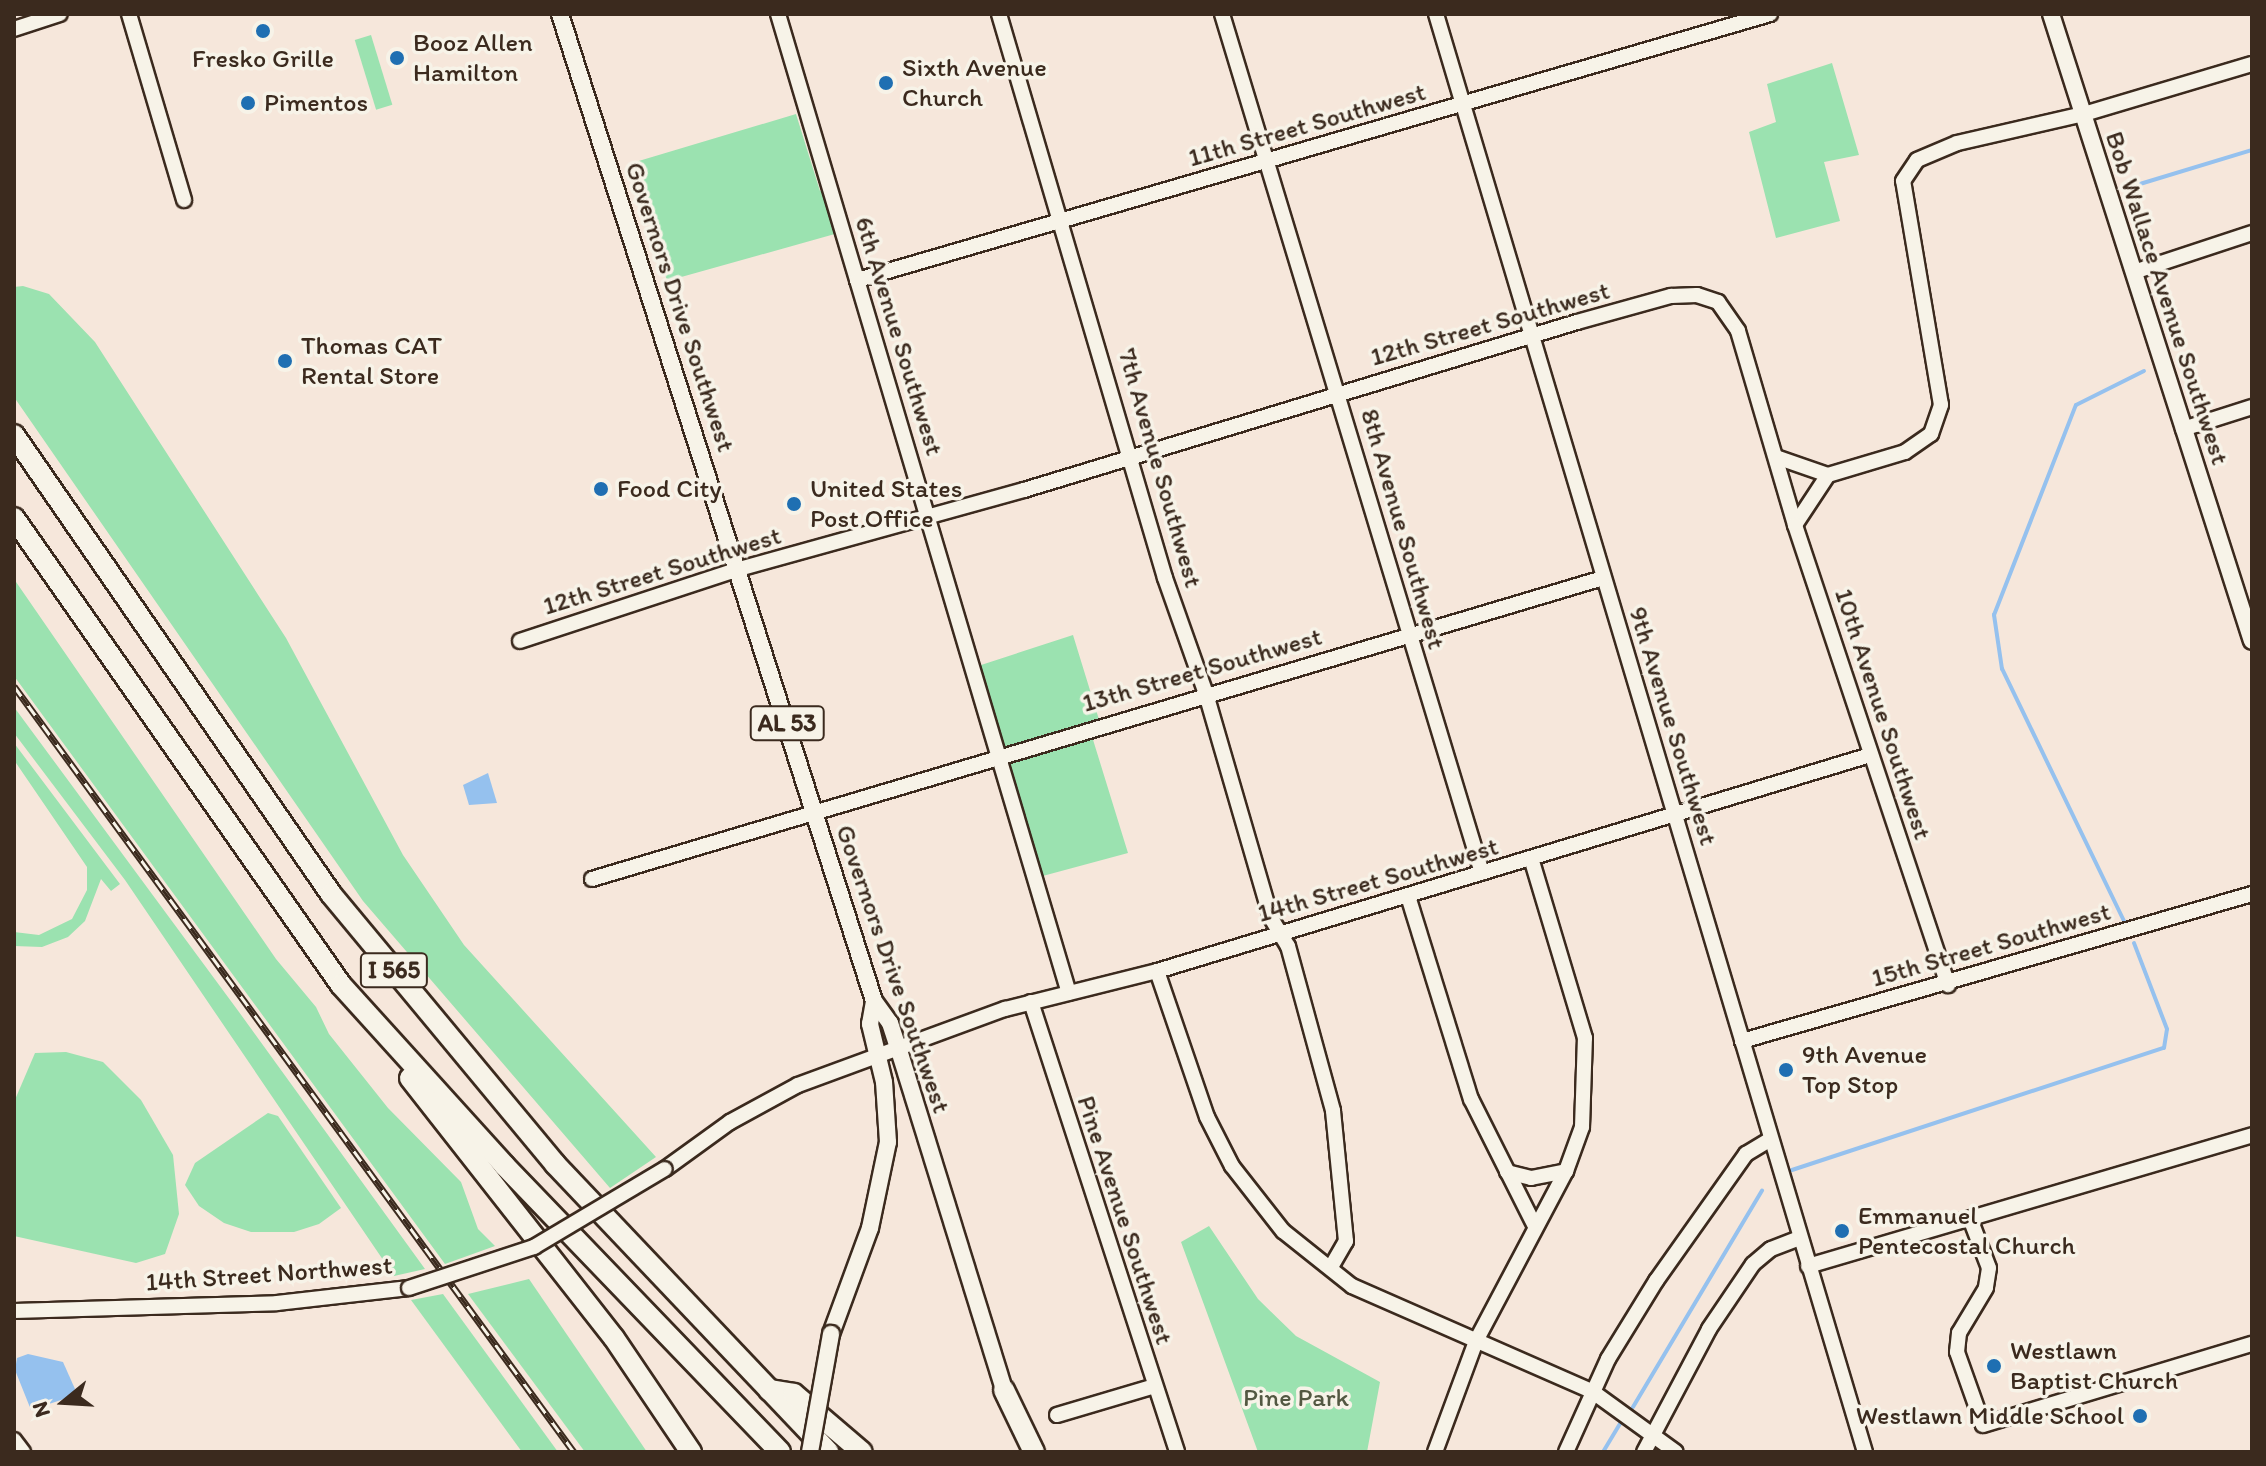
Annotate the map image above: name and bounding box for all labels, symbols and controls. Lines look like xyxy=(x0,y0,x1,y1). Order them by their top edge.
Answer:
marker: Fresko Grille xyxy=(254,22,272,40)
place label: Booz Allen Hamilton xyxy=(413,27,533,88)
place label: Fresko Grille xyxy=(192,43,334,75)
marker: Booz Allen Hamilton xyxy=(388,49,406,67)
place label: Sixth Avenue Church xyxy=(902,52,1047,114)
marker: Sixth Avenue Church xyxy=(877,74,895,92)
street label: 11th Street Southwest xyxy=(1185,76,1429,174)
place label: Pimentos xyxy=(264,87,368,119)
marker: Pimentos xyxy=(239,94,257,112)
street label: Bob Wallace Avenue Southwest xyxy=(2099,129,2235,467)
street label: Governors Drive Southwest xyxy=(618,158,742,456)
street label: 6th Avenue Southwest xyxy=(848,214,950,458)
street label: 12th Street Southwest xyxy=(1367,275,1613,373)
place label: Thomas CAT Rental Store xyxy=(301,330,442,392)
street label: 7th Avenue Southwest xyxy=(1111,346,1209,590)
marker: Thomas CAT Rental Store xyxy=(276,352,294,370)
street label: 8th Avenue Southwest xyxy=(1354,406,1452,652)
place label: Food City xyxy=(617,473,722,505)
place label: United States Post Office xyxy=(810,473,962,534)
marker: Food City xyxy=(592,480,610,498)
marker: United States Post Office xyxy=(785,495,803,513)
street label: 12th Street Southwest xyxy=(540,520,784,622)
street label: 10th Avenue Southwest xyxy=(1828,585,1938,843)
street label: 9th Avenue Southwest xyxy=(1622,604,1724,848)
street label: 13th Street Southwest xyxy=(1079,621,1325,719)
road number: AL 53 xyxy=(749,703,825,743)
street label: Governors Drive Southwest xyxy=(829,821,957,1117)
street label: 14th Street Southwest xyxy=(1255,831,1501,929)
street label: 15th Street Southwest xyxy=(1869,896,2113,994)
road number: I 565 xyxy=(358,950,430,990)
place label: 9th Avenue Top Stop xyxy=(1802,1039,1926,1100)
marker: 9th Avenue Top Stop xyxy=(1777,1061,1795,1079)
street label: Pine Avenue Southwest xyxy=(1070,1092,1180,1348)
place label: Emmanuel Pentecostal Church xyxy=(1858,1200,2076,1262)
marker: Emmanuel Pentecostal Church xyxy=(1833,1222,1851,1240)
street label: 14th Street Northwest xyxy=(145,1250,393,1298)
place label: Westlawn Baptist Church xyxy=(2010,1335,2179,1396)
marker: Westlawn Baptist Church xyxy=(1985,1357,2003,1375)
north arrow xyxy=(24,1362,104,1442)
park label: Pine Park xyxy=(1243,1382,1349,1414)
text: N xyxy=(26,1398,56,1421)
place label: Westlawn Middle School xyxy=(1857,1400,2124,1432)
marker: Westlawn Middle School xyxy=(2131,1407,2149,1425)

